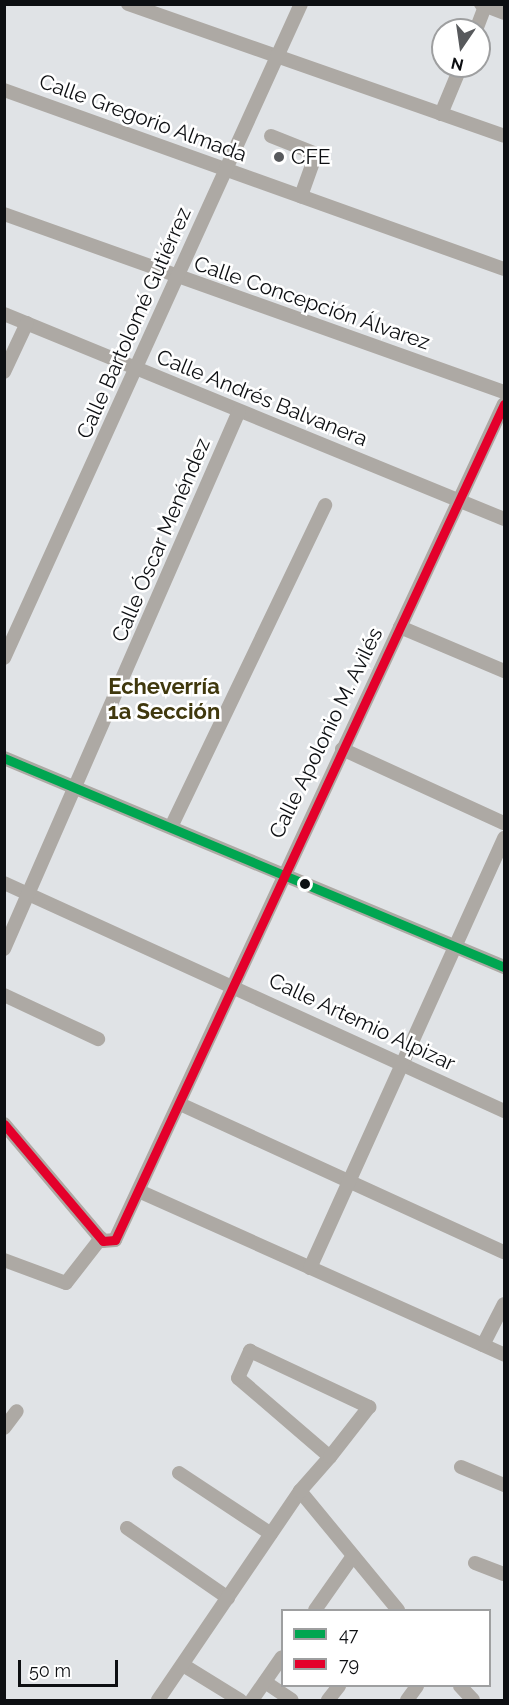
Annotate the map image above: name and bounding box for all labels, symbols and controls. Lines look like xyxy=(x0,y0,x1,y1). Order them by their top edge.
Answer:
north arrow xyxy=(431,18,491,78)
text: N xyxy=(449,53,465,75)
street label: Calle Gregorio Almada xyxy=(35,69,251,167)
place label: CFE xyxy=(291,144,331,170)
marker: CFE xyxy=(272,150,286,164)
street label: Calle Bartolomé Gutiérrez xyxy=(72,203,196,443)
street label: Calle Concepción Álvarez xyxy=(190,251,434,355)
street label: Calle Andrés Balvanera xyxy=(153,344,371,452)
street label: Calle Óscar Menéndez xyxy=(107,434,215,646)
street label: Calle Apolonio M. Avilés xyxy=(264,623,388,843)
district label: Echeverría 1a Sección xyxy=(108,673,220,724)
unlabelled marker xyxy=(299,878,311,890)
street label: Calle Artemio Alpizar xyxy=(264,967,460,1077)
legend xyxy=(281,1609,491,1687)
text: 47 xyxy=(339,1624,358,1645)
scale bar xyxy=(21,1648,122,1686)
text: 79 xyxy=(339,1654,359,1675)
text: 50 m xyxy=(29,1660,71,1681)

